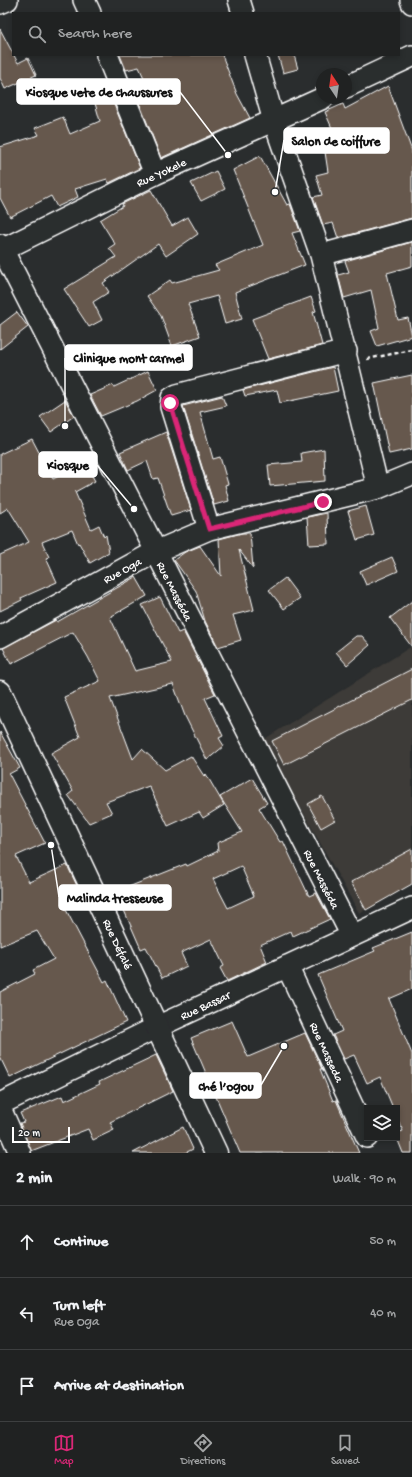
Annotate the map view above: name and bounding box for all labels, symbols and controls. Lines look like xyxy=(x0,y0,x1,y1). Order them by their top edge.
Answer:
search box xyxy=(12,12,400,56)
icon: search xyxy=(26,23,48,45)
text: Search here xyxy=(58,25,132,43)
north arrow xyxy=(316,68,352,104)
callout: Kiosque vete de chaussures xyxy=(17,79,180,104)
text: Kiosque vete de chaussures xyxy=(25,86,174,101)
callout: Salon de coiffure xyxy=(284,128,389,153)
text: Salon de coiffure xyxy=(292,134,382,150)
street label: Rue Yokele xyxy=(135,156,190,191)
callout: Clinique mont carmel xyxy=(65,345,192,370)
text: Clinique mont carmel xyxy=(73,352,185,367)
route start xyxy=(161,394,179,412)
callout: Kiosque xyxy=(39,452,97,477)
text: Kiosque xyxy=(46,459,90,474)
route end xyxy=(314,493,332,511)
street label: Rue Oga xyxy=(101,555,145,588)
street label: Rue Masséda xyxy=(152,560,194,624)
street label: Rue Masséda xyxy=(299,848,341,912)
callout: Malinda tresseuse xyxy=(59,885,171,910)
text: Malinda tresseuse xyxy=(67,892,165,907)
street label: Rue Défalé xyxy=(98,917,134,973)
street label: Rue Bassar xyxy=(179,988,235,1024)
street label: Rue Masseda xyxy=(305,1021,345,1085)
callout: ché l’ogou xyxy=(190,1073,261,1098)
text: ché l’ogou xyxy=(198,1080,254,1095)
map controls xyxy=(364,1105,400,1141)
button: layers xyxy=(364,1105,400,1141)
scale bar xyxy=(12,1125,70,1144)
text: 20 m xyxy=(18,1128,40,1140)
text: 2 min xyxy=(16,1169,52,1189)
text: Walk · 90 m xyxy=(333,1172,396,1187)
icon: ahead xyxy=(16,1231,38,1253)
text: Continue xyxy=(54,1233,108,1251)
text: 50 m xyxy=(369,1234,396,1249)
text: Turn left xyxy=(54,1297,105,1315)
icon: left xyxy=(16,1303,38,1325)
text: 40 m xyxy=(370,1306,396,1321)
text: Rue Oga xyxy=(54,1315,99,1330)
icon: arrive xyxy=(16,1375,38,1397)
text: Arrive at destination xyxy=(54,1377,184,1395)
tab: Map xyxy=(53,1432,75,1468)
tab: Directions xyxy=(181,1432,225,1468)
tab: Saved xyxy=(331,1432,359,1468)

